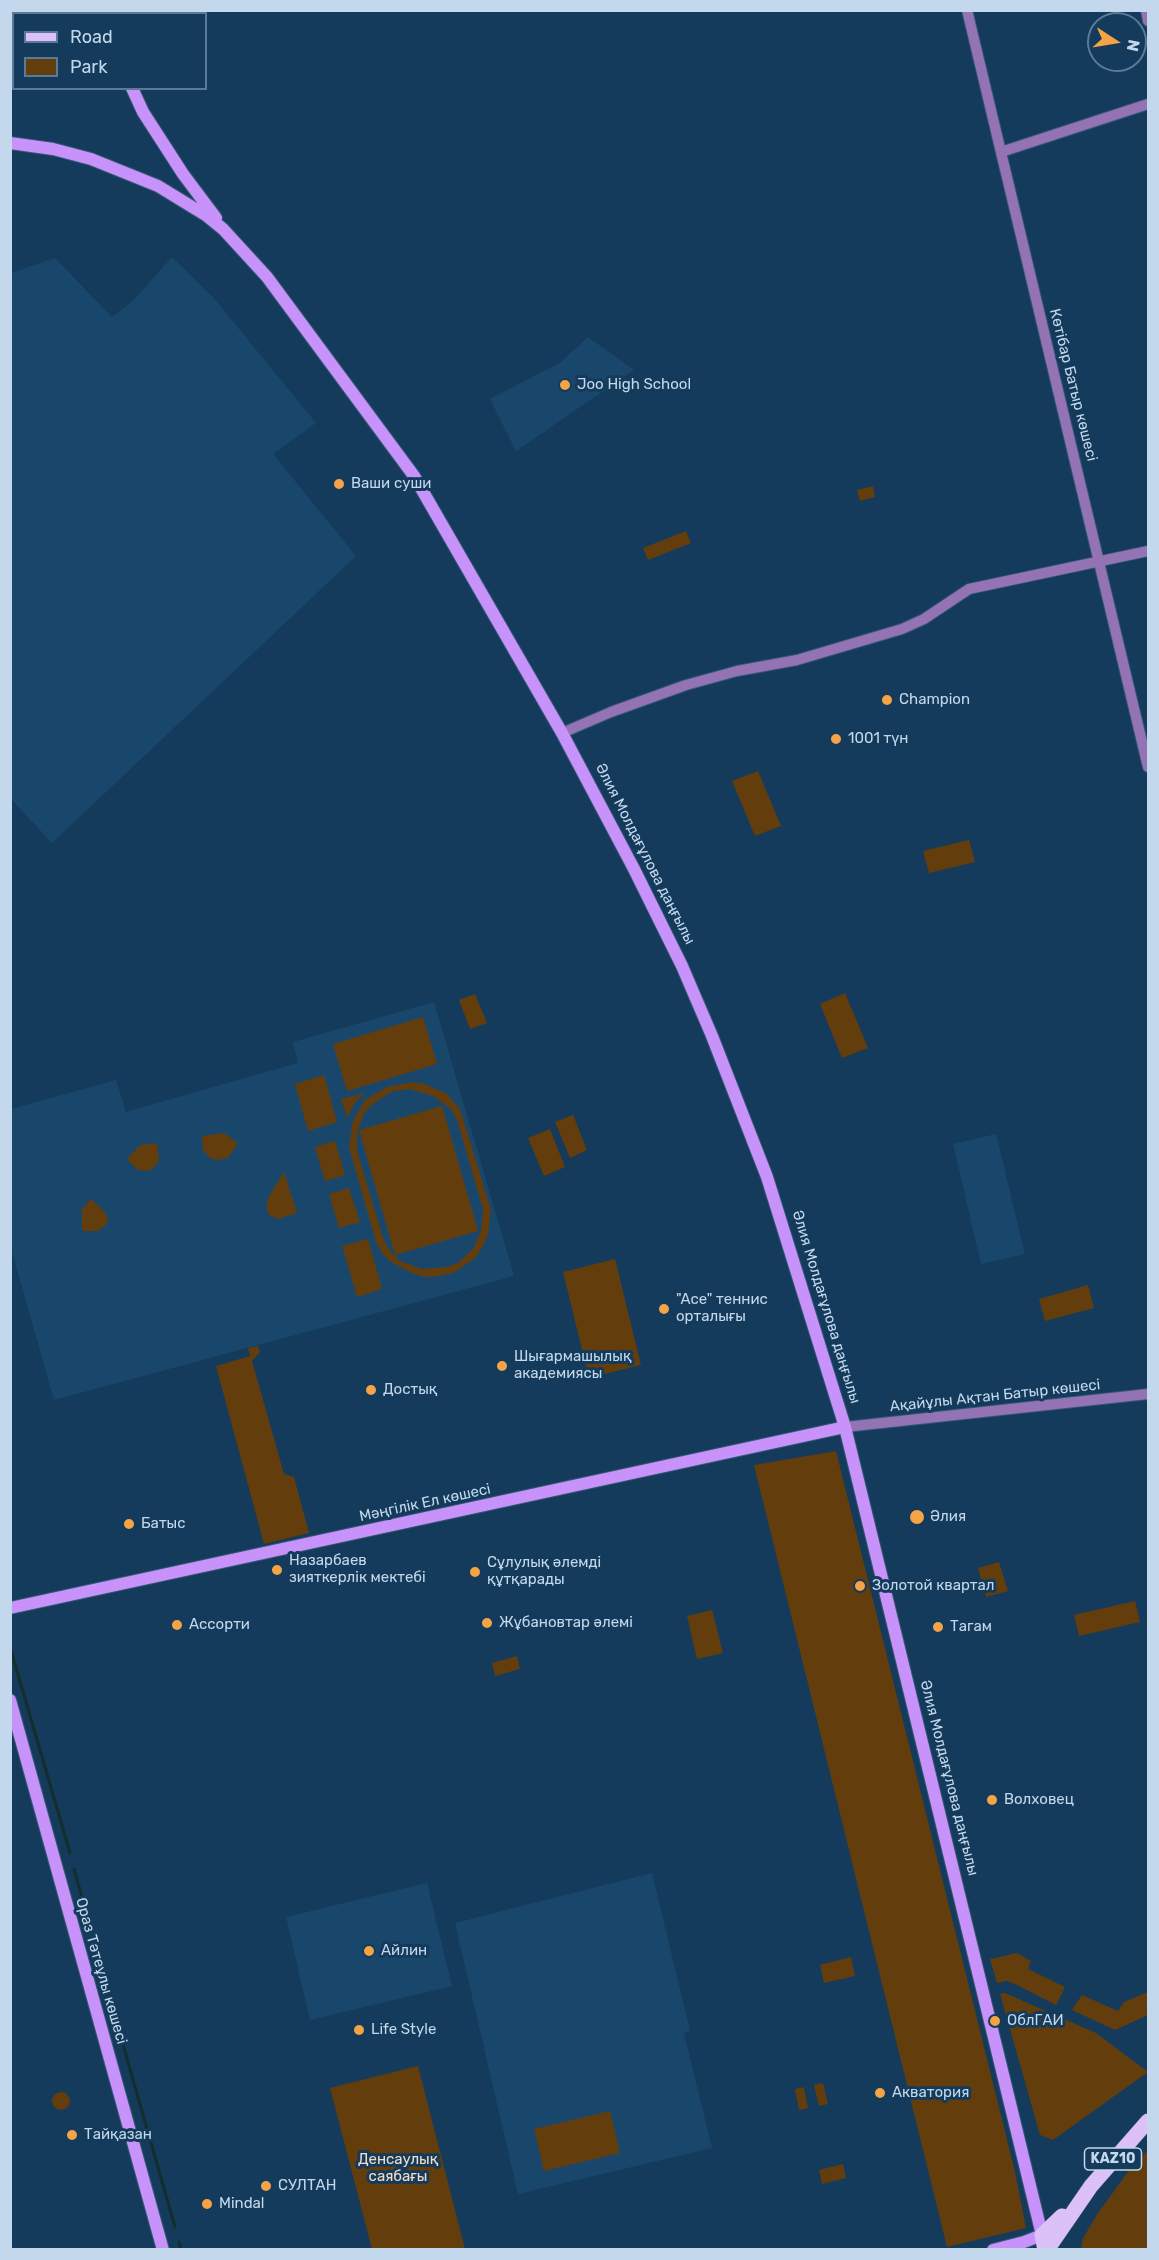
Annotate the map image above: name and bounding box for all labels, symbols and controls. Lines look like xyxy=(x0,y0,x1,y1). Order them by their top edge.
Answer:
legend xyxy=(12,12,207,90)
north arrow xyxy=(1087,12,1147,72)
text: Road xyxy=(70,26,113,48)
text: N xyxy=(1123,38,1144,53)
text: Park xyxy=(70,56,107,78)
street label: Көтібар Батыр көшесі xyxy=(1045,307,1101,463)
place label: Joo High School xyxy=(577,376,691,394)
marker: Joo High School xyxy=(558,378,572,392)
place label: Ваши суши xyxy=(351,475,431,493)
marker: Ваши суши xyxy=(332,477,346,491)
place label: Champion xyxy=(899,691,970,709)
marker: Champion xyxy=(880,693,894,707)
place label: 1001 түн xyxy=(848,730,908,748)
marker: 1001 түн xyxy=(829,732,843,746)
street label: Әлия Молдағұлова даңғылы xyxy=(591,760,699,948)
street label: Әлия Молдағұлова даңғылы xyxy=(788,1208,864,1406)
place label: "Ace" теннис орталығы xyxy=(676,1291,768,1326)
marker: "Ace" теннис орталығы xyxy=(657,1302,671,1316)
place label: Шығармашылық академиясы xyxy=(514,1348,631,1383)
marker: Шығармашылық академиясы xyxy=(495,1359,509,1373)
street label: Ақайұлы Ақтан Батыр көшесі xyxy=(889,1376,1101,1416)
place label: Достық xyxy=(383,1381,437,1399)
marker: Достық xyxy=(364,1383,378,1397)
street label: Мәңгілік Ел көшесі xyxy=(358,1480,492,1526)
marker: Әлия xyxy=(908,1508,926,1526)
place label: Әлия xyxy=(930,1508,966,1526)
place label: Батыс xyxy=(141,1515,185,1533)
marker: Батыс xyxy=(122,1517,136,1531)
place label: Назарбаев зияткерлік мектебі xyxy=(289,1552,426,1587)
place label: Сұлулық әлемді құтқарады xyxy=(487,1554,601,1589)
marker: Назарбаев зияткерлік мектебі xyxy=(270,1563,284,1577)
marker: Сұлулық әлемді құтқарады xyxy=(468,1565,482,1579)
place label: Золотой квартал xyxy=(872,1577,995,1595)
marker: Золотой квартал xyxy=(853,1579,867,1593)
place label: Жұбановтар әлемі xyxy=(499,1614,633,1632)
place label: Ассорти xyxy=(189,1616,250,1634)
marker: Жұбановтар әлемі xyxy=(480,1616,494,1630)
marker: Ассорти xyxy=(170,1618,184,1632)
place label: Тагам xyxy=(950,1618,992,1636)
marker: Тагам xyxy=(931,1620,945,1634)
street label: Әлия Молдағұлова даңғылы xyxy=(916,1678,982,1878)
place label: Волховец xyxy=(1004,1791,1074,1809)
marker: Волховец xyxy=(985,1793,999,1807)
street label: Ораз Тәтеұлы көшесі xyxy=(71,1896,131,2046)
place label: Айлин xyxy=(381,1942,427,1960)
marker: Айлин xyxy=(362,1944,376,1958)
place label: ОблГАИ xyxy=(1007,2012,1064,2030)
marker: ОблГАИ xyxy=(988,2014,1002,2028)
place label: Life Style xyxy=(371,2021,436,2039)
marker: Life Style xyxy=(352,2023,366,2037)
place label: Акватория xyxy=(892,2084,969,2102)
marker: Акватория xyxy=(873,2086,887,2100)
place label: Тайқазан xyxy=(84,2126,152,2144)
marker: Тайқазан xyxy=(65,2128,79,2142)
road number: KAZ10 xyxy=(1084,2148,1142,2170)
park label: Денсаулық саябағы xyxy=(358,2151,438,2186)
place label: СУЛТАН xyxy=(278,2177,336,2195)
marker: СУЛТАН xyxy=(259,2179,273,2193)
place label: Mindal xyxy=(219,2195,264,2213)
marker: Mindal xyxy=(200,2197,214,2211)

